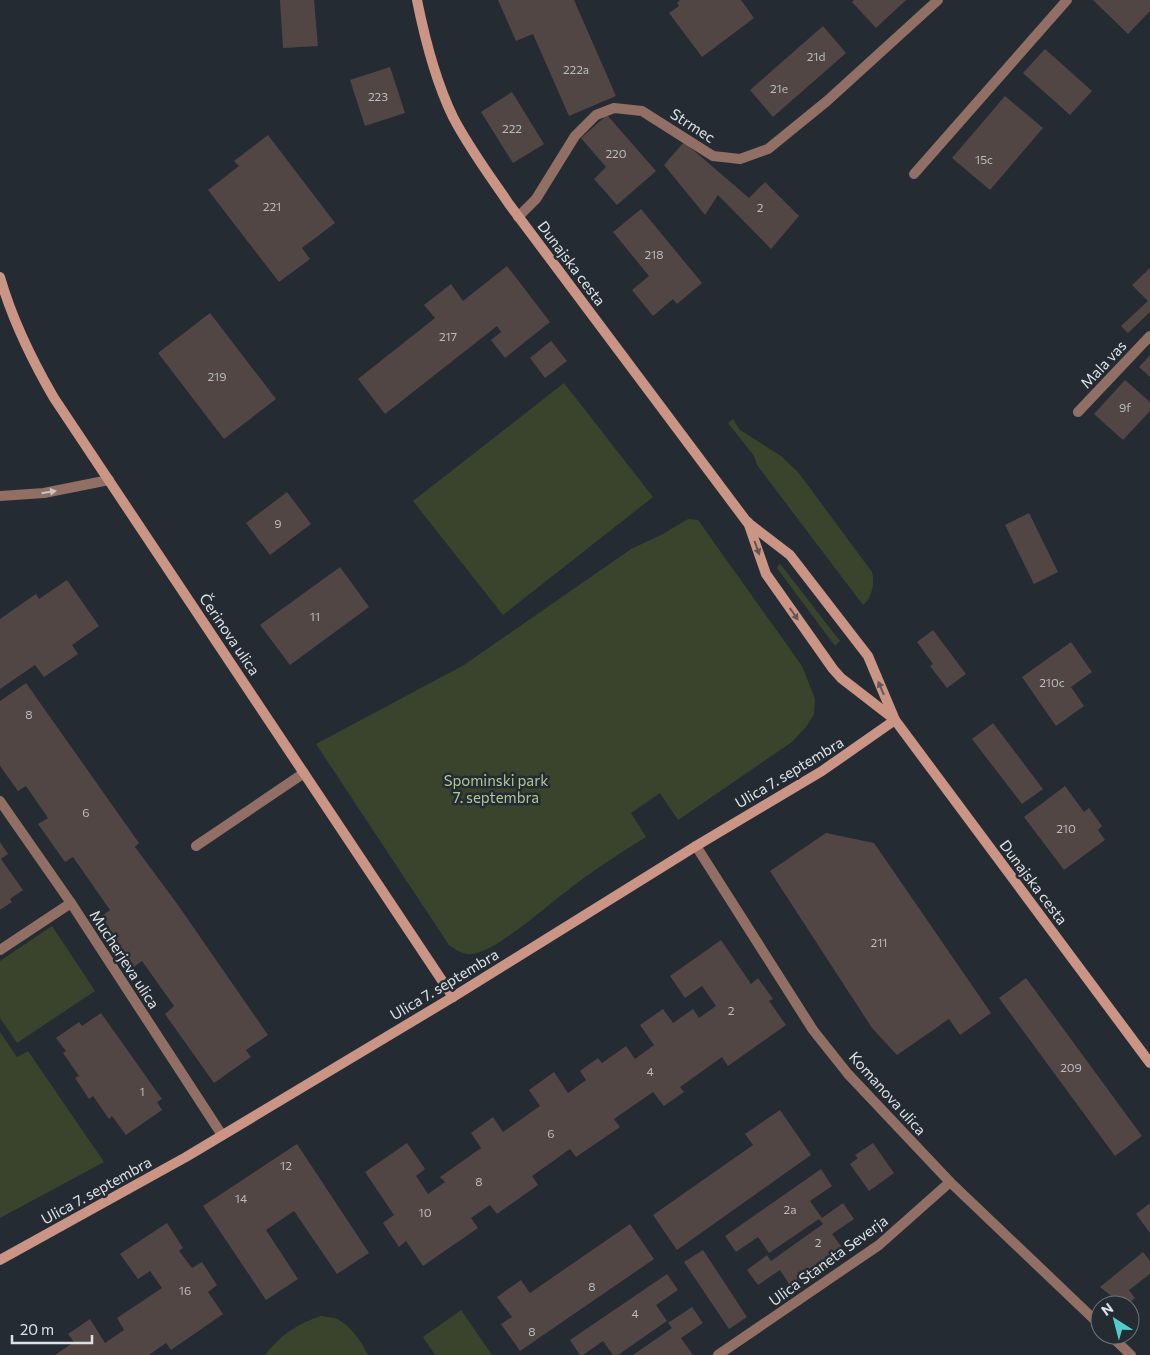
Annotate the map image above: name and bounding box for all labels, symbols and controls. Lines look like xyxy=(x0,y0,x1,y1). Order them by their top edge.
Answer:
house number: 21d xyxy=(807,49,825,63)
house number: 222a xyxy=(563,62,589,76)
house number: 21e xyxy=(770,81,788,95)
house number: 223 xyxy=(368,89,388,103)
street label: Strmec xyxy=(667,104,719,146)
house number: 222 xyxy=(502,121,522,135)
house number: 220 xyxy=(605,146,627,160)
house number: 15c xyxy=(975,152,993,166)
house number: 221 xyxy=(263,199,281,213)
house number: 2 xyxy=(757,200,764,214)
street label: Dunajska cesta xyxy=(534,217,610,309)
house number: 218 xyxy=(644,247,664,261)
house number: 217 xyxy=(439,329,457,343)
street label: Mala vas xyxy=(1076,336,1130,392)
house number: 219 xyxy=(207,369,227,383)
house number: 9f xyxy=(1119,400,1131,414)
one-way arrow xyxy=(41,487,57,495)
house number: 9 xyxy=(274,516,282,530)
one-way arrow xyxy=(753,541,761,556)
street label: Čerinova ulica xyxy=(196,589,265,678)
one-way arrow xyxy=(789,607,799,620)
house number: 11 xyxy=(310,609,320,623)
house number: 210c xyxy=(1039,675,1065,689)
one-way arrow xyxy=(877,681,885,695)
house number: 8 xyxy=(25,707,33,721)
street label: Ulica 7. septembra xyxy=(732,733,846,811)
park label: Spominski park 7. septembra xyxy=(444,771,548,806)
house number: 6 xyxy=(82,805,90,819)
house number: 210 xyxy=(1056,821,1076,835)
street label: Dunajska cesta xyxy=(996,836,1072,928)
street label: Mucherjeva ulica xyxy=(86,906,164,1012)
house number: 211 xyxy=(871,935,887,949)
street label: Ulica 7. septembra xyxy=(387,945,501,1023)
house number: 2 xyxy=(728,1003,735,1017)
street label: Komanova ulica xyxy=(846,1047,930,1139)
house number: 209 xyxy=(1060,1060,1082,1074)
house number: 4 xyxy=(646,1064,654,1078)
house number: 1 xyxy=(139,1084,145,1098)
house number: 6 xyxy=(547,1126,555,1140)
street label: Ulica 7. septembra xyxy=(38,1152,154,1228)
house number: 12 xyxy=(280,1158,292,1172)
house number: 8 xyxy=(475,1174,483,1188)
house number: 14 xyxy=(235,1191,247,1205)
house number: 2a xyxy=(784,1202,796,1216)
house number: 10 xyxy=(419,1205,432,1219)
street label: Ulica Staneta Severja xyxy=(765,1211,891,1309)
house number: 2 xyxy=(815,1235,822,1249)
house number: 8 xyxy=(588,1279,596,1293)
house number: 16 xyxy=(179,1283,191,1297)
north arrow xyxy=(1090,1295,1140,1345)
text: N xyxy=(1098,1299,1116,1319)
house number: 4 xyxy=(631,1306,639,1320)
scale bar xyxy=(12,1312,92,1344)
text: 20 m xyxy=(20,1320,54,1338)
house number: 8 xyxy=(528,1324,536,1338)

